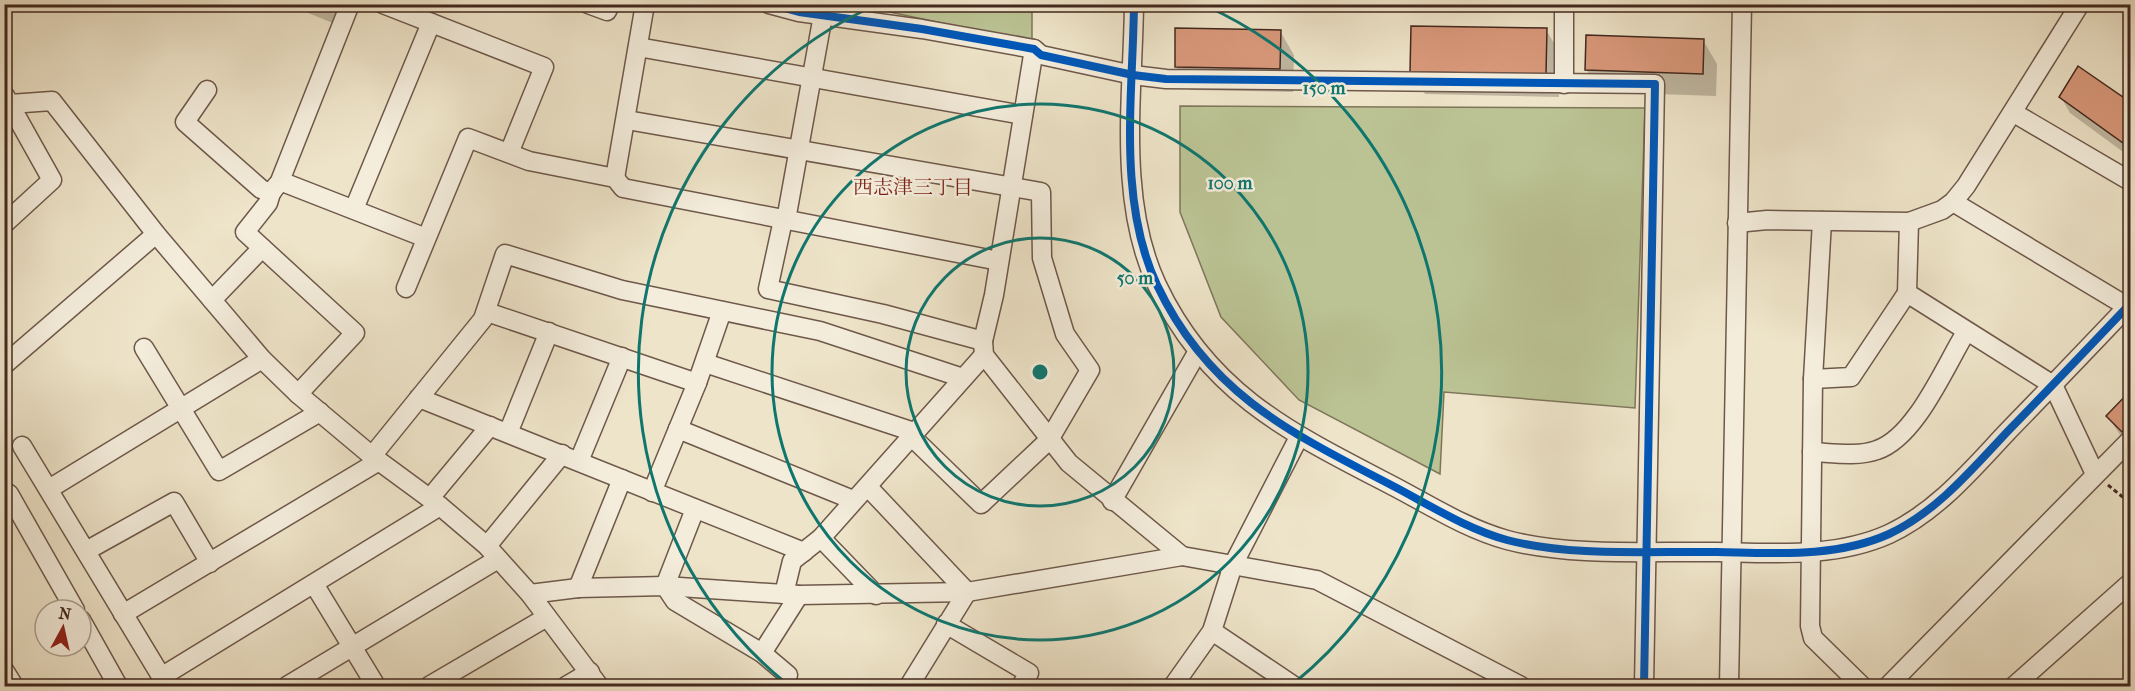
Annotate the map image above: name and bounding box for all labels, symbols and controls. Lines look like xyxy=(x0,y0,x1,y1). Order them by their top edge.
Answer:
text: 150 m xyxy=(1303,78,1346,99)
text: 100 m xyxy=(1207,173,1254,194)
district label: 西志津三丁目 xyxy=(853,176,973,199)
text: 50 m xyxy=(1117,268,1154,289)
centre of rings xyxy=(1030,362,1050,382)
north arrow xyxy=(33,598,93,658)
text: N xyxy=(58,603,73,624)

